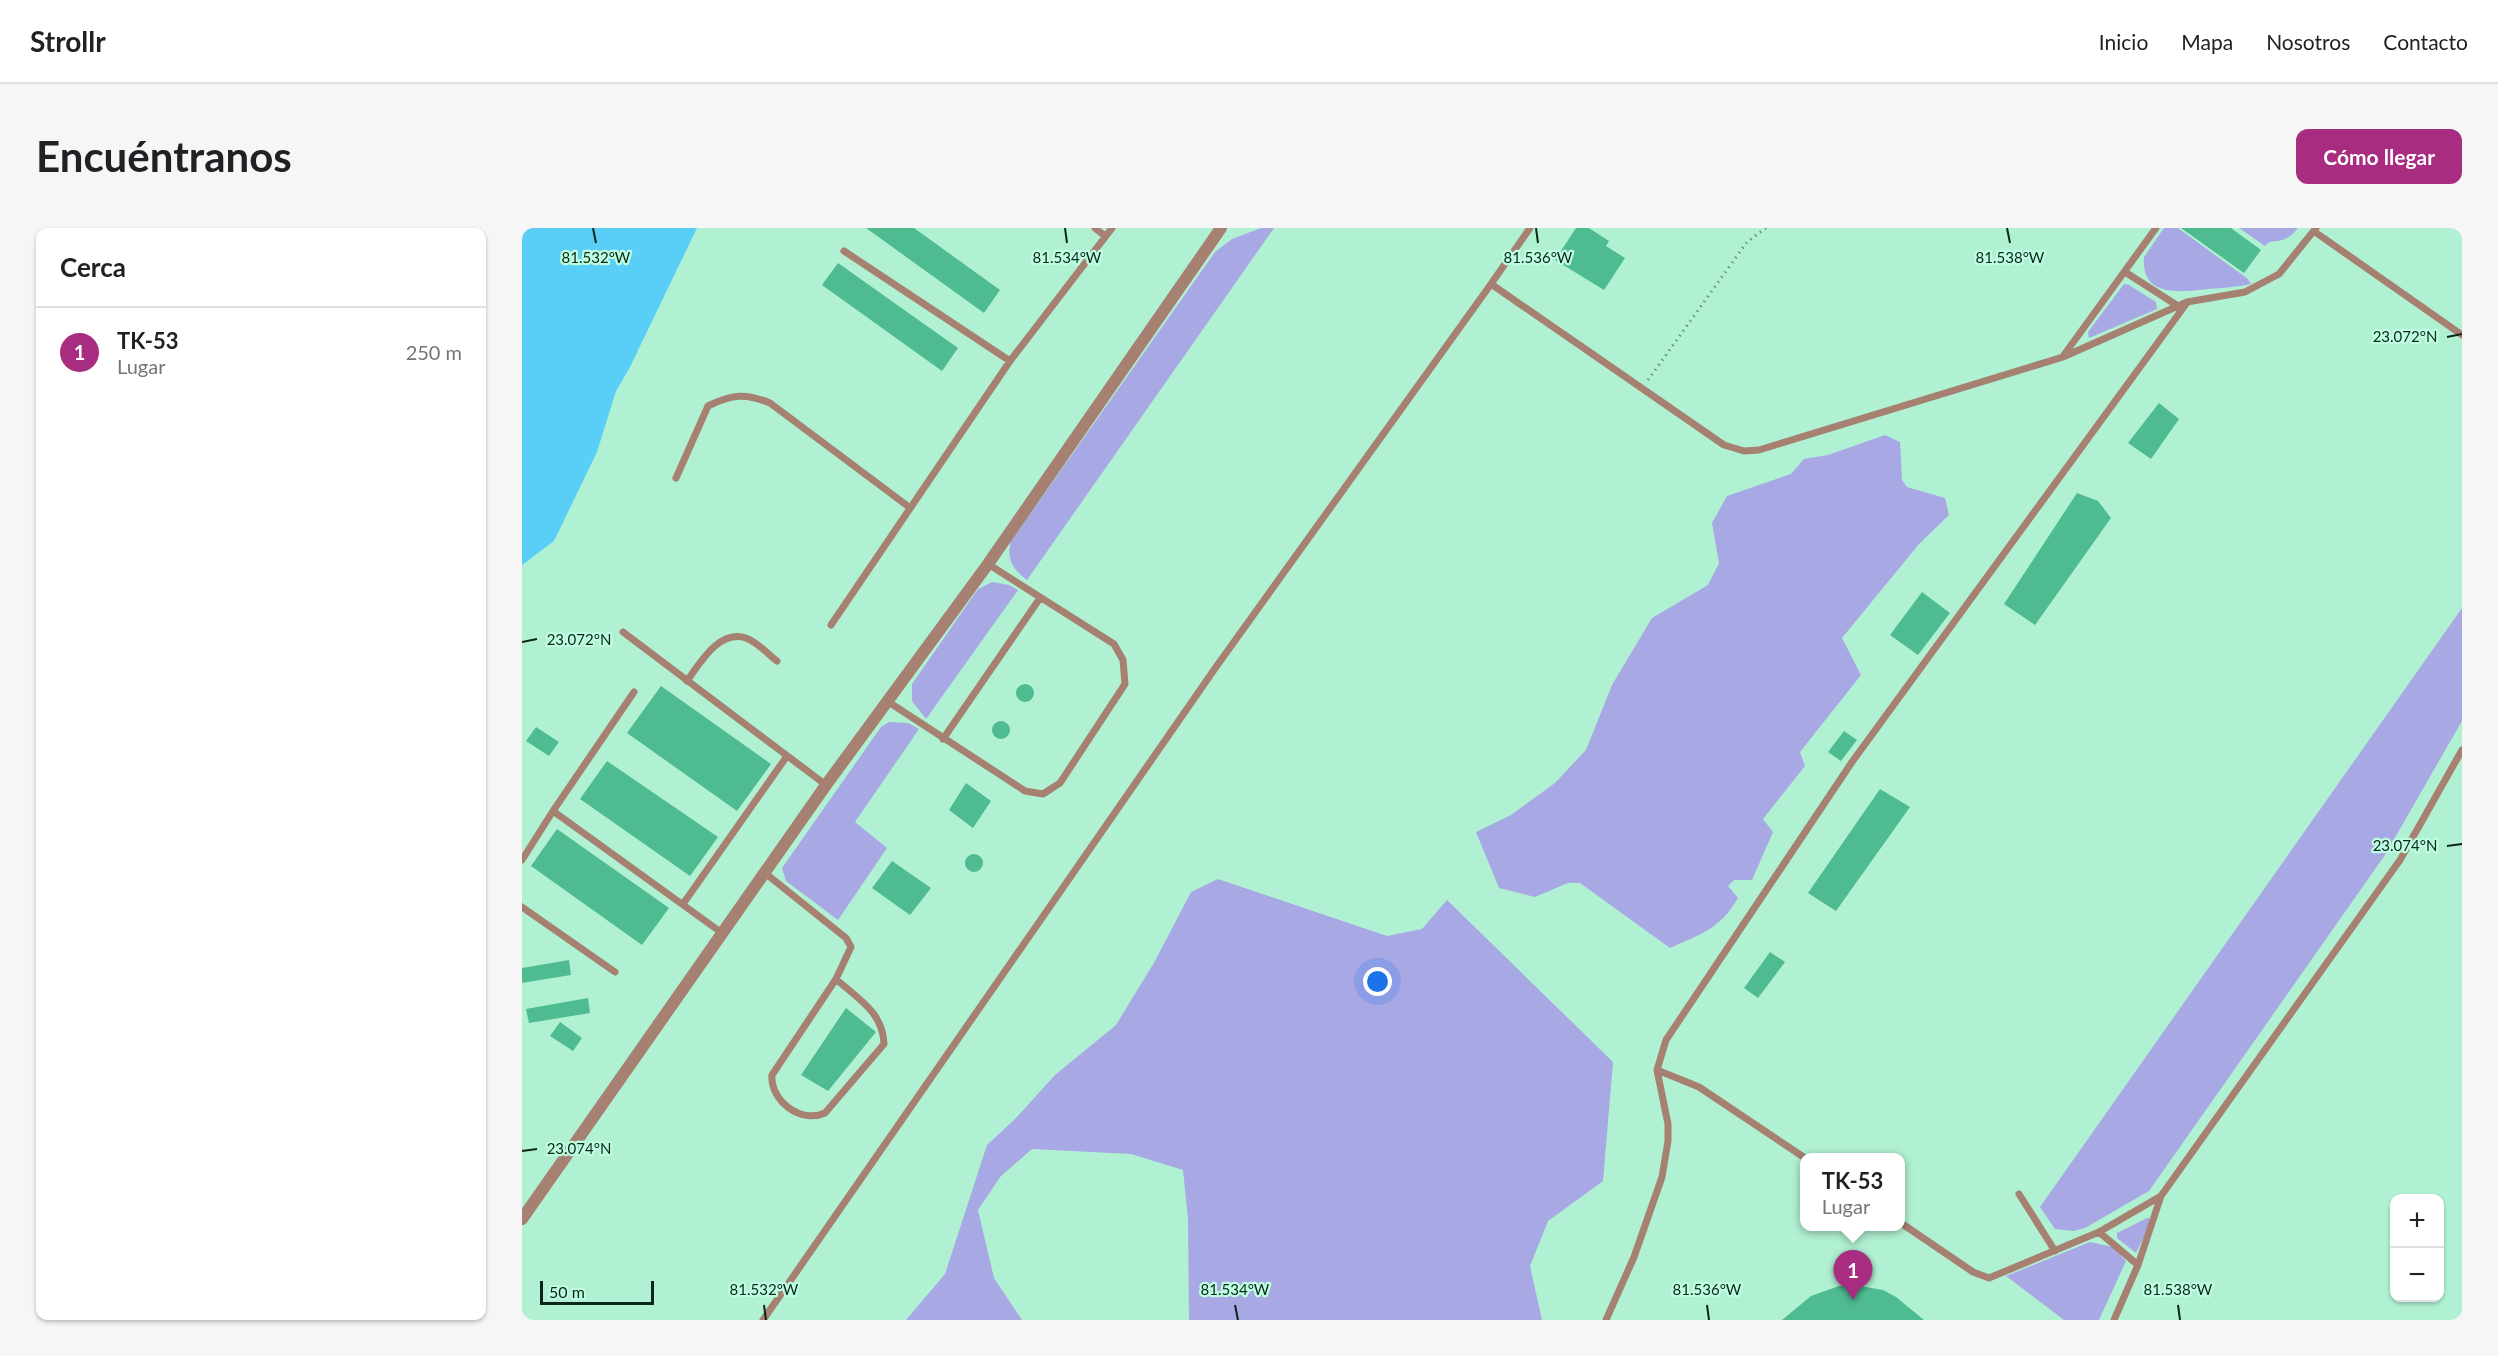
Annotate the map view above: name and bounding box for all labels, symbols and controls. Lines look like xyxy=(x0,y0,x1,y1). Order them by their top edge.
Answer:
text: Strollr xyxy=(30,24,106,58)
text: Inicio xyxy=(2099,29,2148,54)
text: Mapa xyxy=(2181,29,2233,54)
text: Nosotros xyxy=(2266,29,2350,54)
text: Contacto xyxy=(2383,29,2468,54)
button: Cómo llegar xyxy=(2296,129,2462,184)
text: Encuéntranos xyxy=(36,131,292,181)
text: 81.532°W xyxy=(562,248,631,266)
text: 81.534°W xyxy=(1033,248,1102,266)
text: 81.536°W xyxy=(1504,248,1573,266)
text: 81.538°W xyxy=(1976,248,2045,266)
text: Cerca xyxy=(60,251,126,283)
text: TK-53 xyxy=(117,327,178,354)
text: 23.072°N xyxy=(2373,327,2437,345)
text: 1 xyxy=(74,340,85,364)
text: 250 m xyxy=(406,340,462,364)
text: Lugar xyxy=(117,354,165,378)
text: 23.072°N xyxy=(547,630,611,648)
text: 23.074°N xyxy=(2373,836,2437,854)
your location xyxy=(1363,967,1392,996)
text: 23.074°N xyxy=(547,1139,611,1157)
popup xyxy=(1800,1153,1905,1231)
text: TK-53 xyxy=(1822,1167,1883,1194)
text: Lugar xyxy=(1822,1194,1870,1218)
map controls xyxy=(2390,1194,2444,1302)
button: + xyxy=(2390,1194,2444,1248)
button: − xyxy=(2390,1248,2444,1302)
pin: 1 xyxy=(1834,1250,1872,1300)
scale bar xyxy=(540,1278,654,1306)
text: 81.532°W xyxy=(730,1280,799,1298)
text: 81.534°W xyxy=(1201,1280,1270,1298)
text: 81.536°W xyxy=(1673,1280,1742,1298)
text: 81.538°W xyxy=(2144,1280,2213,1298)
text: 50 m xyxy=(549,1282,585,1301)

